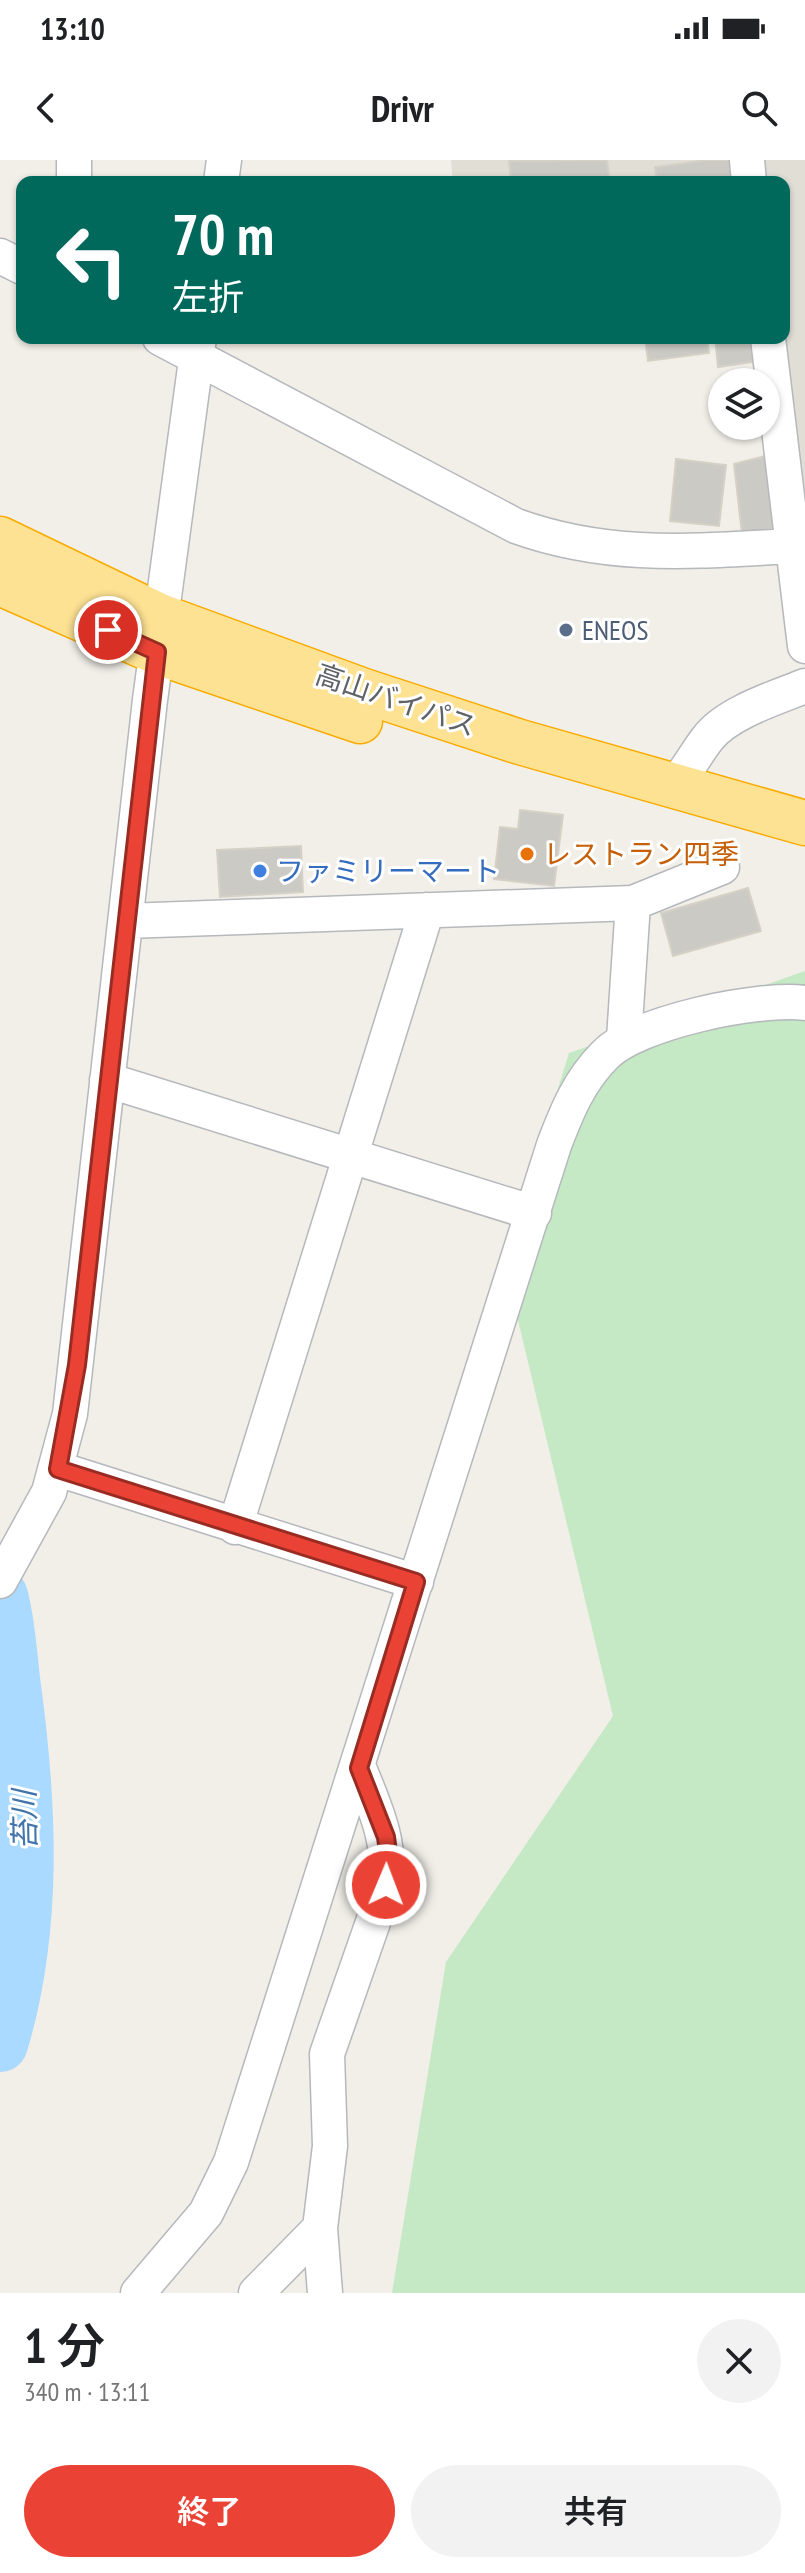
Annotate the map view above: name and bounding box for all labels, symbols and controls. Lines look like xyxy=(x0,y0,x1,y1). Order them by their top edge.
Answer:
text: 13:10 xyxy=(40,9,105,48)
text: Drivr xyxy=(371,85,434,132)
icon: back xyxy=(24,86,68,130)
icon: search xyxy=(737,86,781,130)
text: 70 m xyxy=(172,198,274,270)
icon: left xyxy=(40,208,144,312)
text: 左折 xyxy=(172,273,244,320)
map controls xyxy=(708,368,780,440)
button: layers xyxy=(708,368,780,440)
pin xyxy=(74,596,142,664)
icon: arrive xyxy=(86,608,130,652)
place label: ENEOS xyxy=(582,611,648,648)
marker: ENEOS xyxy=(557,621,575,639)
street label: 高山バイパス xyxy=(311,655,481,744)
place label: レストラン四季 xyxy=(543,835,739,872)
marker: レストラン四季 xyxy=(518,845,536,863)
place label: ファミリーマート xyxy=(276,852,500,889)
marker: ファミリーマート xyxy=(251,862,269,880)
water label: 苔川 xyxy=(3,1787,44,1850)
position arrow xyxy=(344,1843,428,1927)
text: 1 分 xyxy=(24,2314,105,2376)
button: close xyxy=(697,2319,781,2403)
text: 340 m · 13:11 xyxy=(24,2375,150,2408)
button: 終了 xyxy=(24,2465,395,2557)
button: 共有 xyxy=(411,2465,781,2557)

